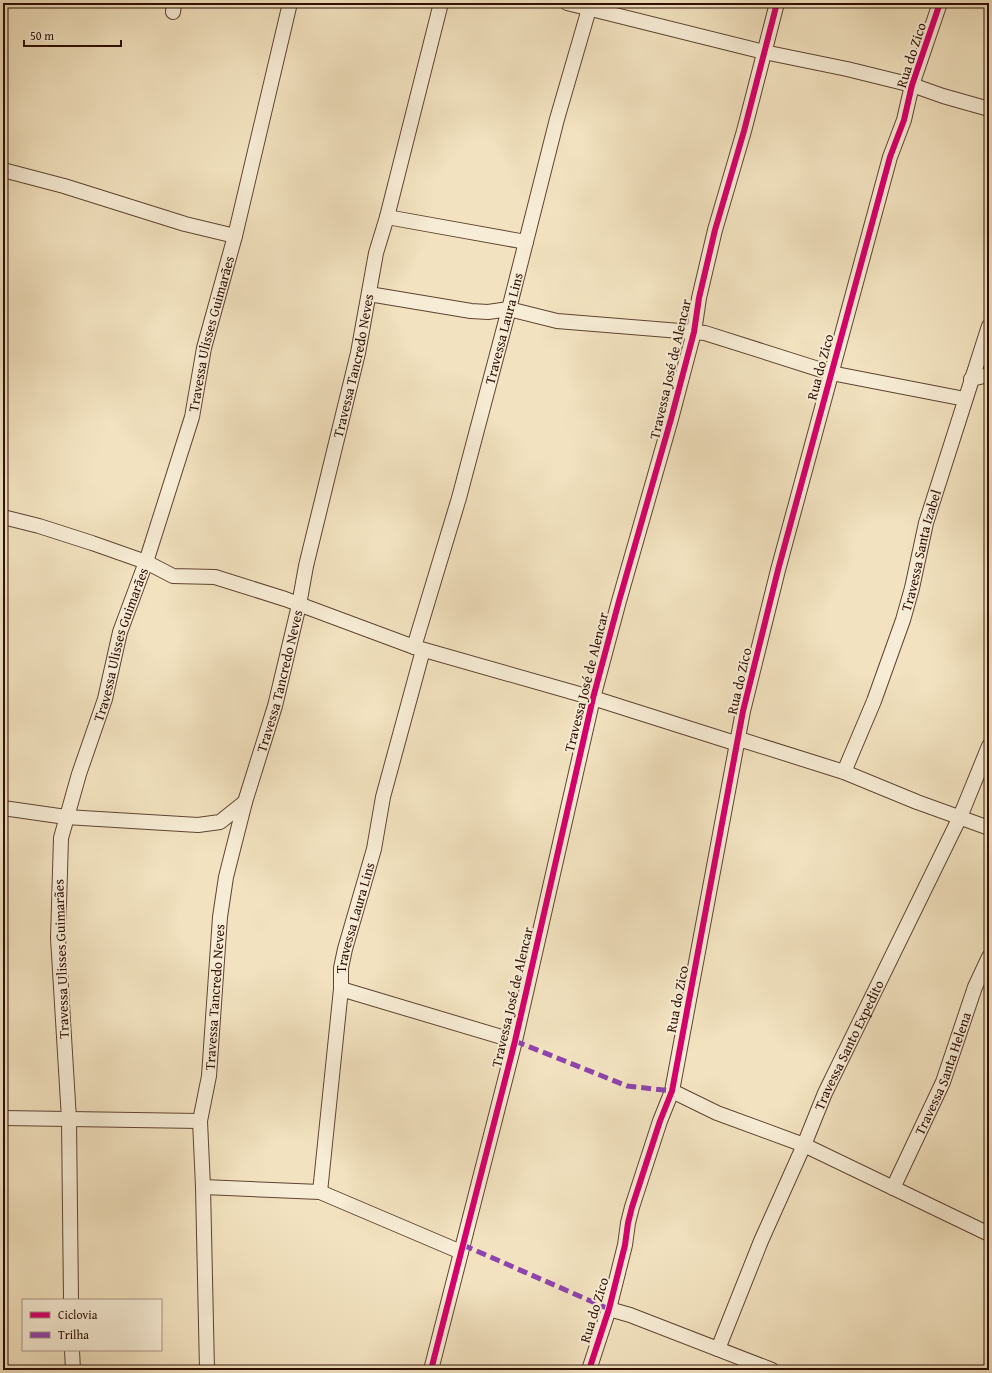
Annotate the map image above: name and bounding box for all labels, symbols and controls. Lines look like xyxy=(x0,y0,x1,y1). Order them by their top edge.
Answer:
street label: Rua do Zico xyxy=(891,20,931,90)
scale bar xyxy=(24,22,121,48)
text: 50 m xyxy=(30,27,54,44)
street label: Travessa Ulisses Guimarães xyxy=(183,254,239,413)
street label: Travessa Laura Lins xyxy=(480,271,528,386)
street label: Travessa Tancredo Neves xyxy=(328,292,378,440)
street label: Travessa José de Alencar xyxy=(644,297,696,441)
street label: Rua do Zico xyxy=(802,332,838,402)
street label: Travessa Santa Izabel xyxy=(896,487,946,614)
street label: Travessa Ulisses Guimarães xyxy=(88,565,153,724)
street label: Travessa Tancredo Neves xyxy=(251,608,307,755)
street label: Travessa José de Alencar xyxy=(559,610,613,754)
street label: Rua do Zico xyxy=(722,646,756,716)
street label: Travessa Laura Lins xyxy=(331,860,380,973)
street label: Travessa Ulisses Guimarães xyxy=(48,879,74,1039)
street label: Travessa Tancredo Neves xyxy=(199,923,229,1071)
street label: Travessa José de Alencar xyxy=(486,925,538,1069)
street label: Rua do Zico xyxy=(661,964,693,1034)
street label: Travessa Santo Expedito xyxy=(809,977,889,1113)
street label: Travessa Santa Helena xyxy=(909,1009,976,1138)
street label: Rua do Zico xyxy=(575,1275,613,1345)
legend xyxy=(22,1299,162,1351)
text: Ciclovia xyxy=(58,1306,98,1323)
text: Trilha xyxy=(58,1326,89,1343)

